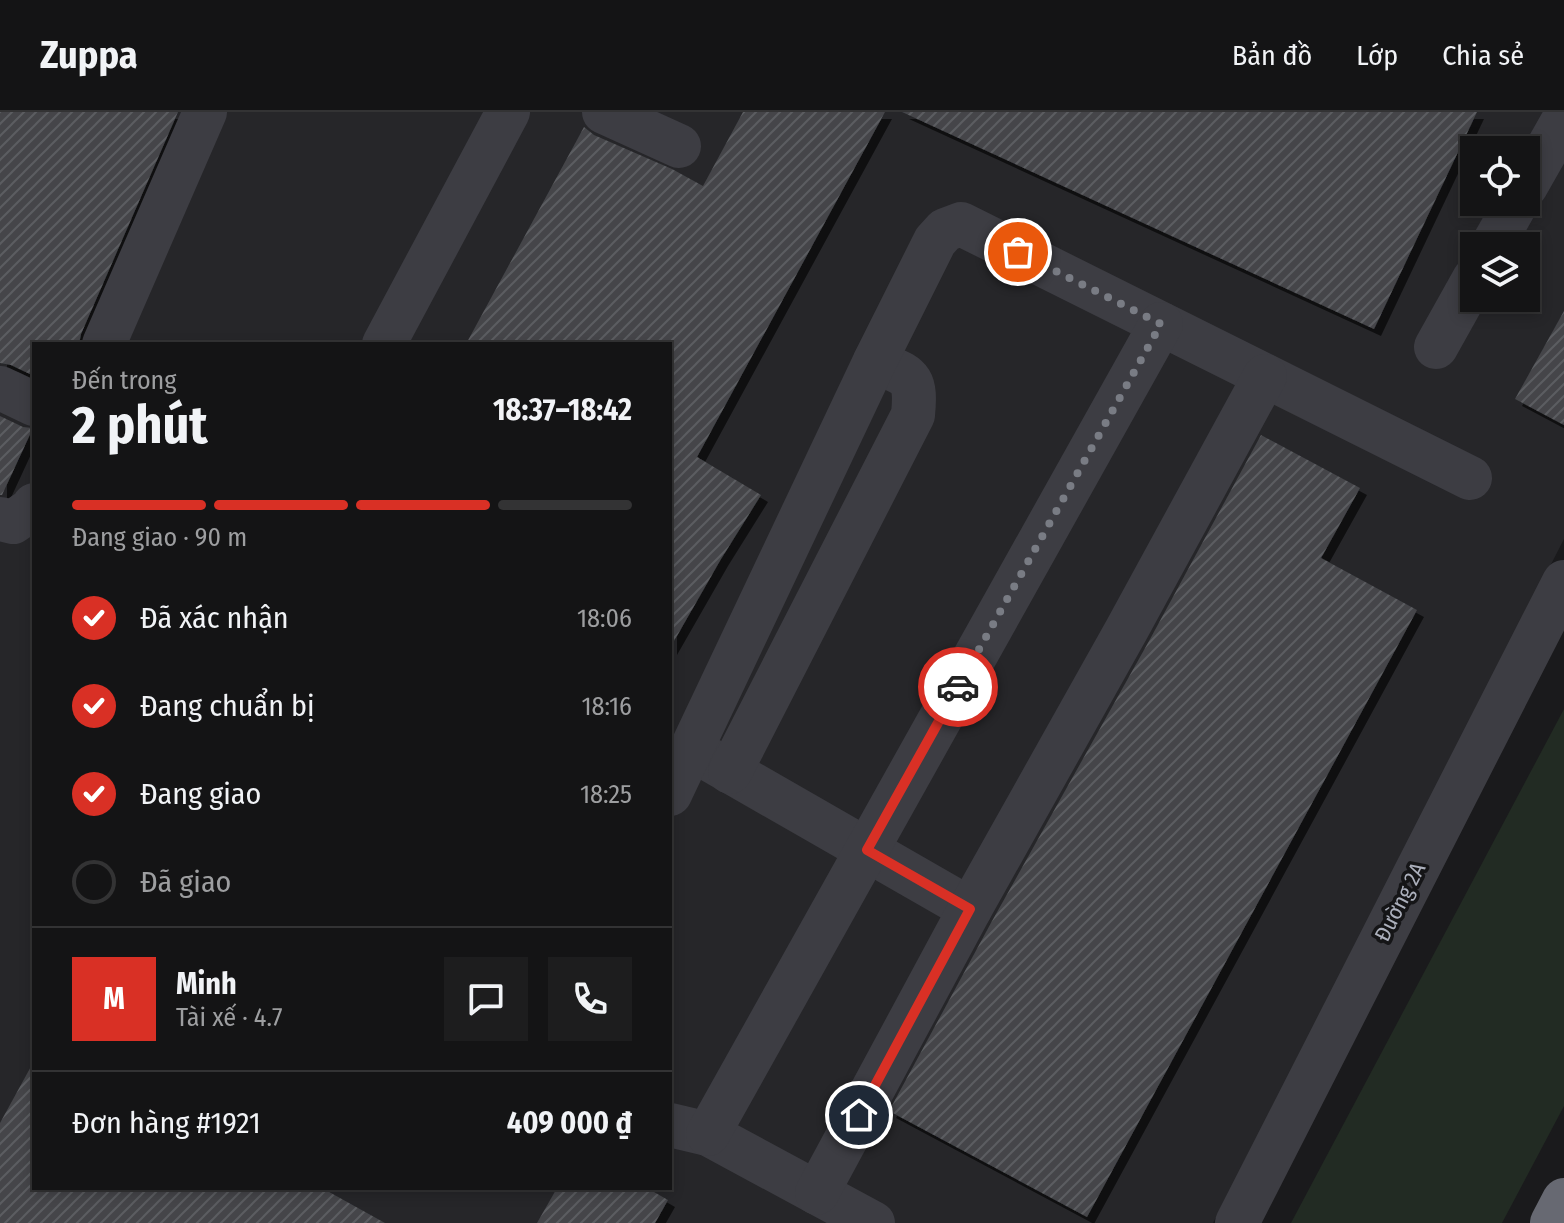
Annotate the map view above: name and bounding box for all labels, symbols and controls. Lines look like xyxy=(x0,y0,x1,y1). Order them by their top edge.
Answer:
text: Zuppa xyxy=(40,32,138,78)
text: Bản đồ xyxy=(1232,39,1312,72)
text: Lớp xyxy=(1356,39,1398,72)
text: Chia sẻ xyxy=(1442,39,1524,72)
map controls xyxy=(1460,136,1540,312)
button: locate xyxy=(1460,136,1540,216)
pin xyxy=(984,218,1052,286)
icon: bag xyxy=(996,230,1040,274)
button: layers xyxy=(1460,232,1540,312)
text: Đến trong xyxy=(72,365,177,396)
text: 18:37–18:42 xyxy=(493,392,632,428)
text: 2 phút xyxy=(72,394,208,457)
text: Đang giao · 90 m xyxy=(72,522,247,553)
icon: check xyxy=(72,596,116,640)
text: Đã xác nhận xyxy=(140,600,289,636)
text: 18:06 xyxy=(577,603,632,634)
courier xyxy=(918,647,998,727)
icon: car xyxy=(936,665,980,709)
icon: check xyxy=(72,684,116,728)
text: Đang chuẩn bị xyxy=(140,688,315,724)
text: 18:16 xyxy=(581,691,632,722)
icon: check xyxy=(72,772,116,816)
text: Đang giao xyxy=(140,776,261,812)
text: 18:25 xyxy=(580,779,632,810)
street label: Đường 2A xyxy=(1369,858,1432,946)
text: Đã giao xyxy=(140,864,231,900)
button: chat xyxy=(444,957,528,1041)
button: phone xyxy=(548,957,632,1041)
text: Minh xyxy=(176,966,237,1002)
text: M xyxy=(103,981,125,1017)
text: Tài xế · 4.7 xyxy=(176,1002,283,1033)
pin xyxy=(825,1081,893,1149)
icon: home xyxy=(837,1093,881,1137)
text: Đơn hàng #1921 xyxy=(72,1105,261,1141)
text: 409 000 ₫ xyxy=(507,1105,632,1141)

